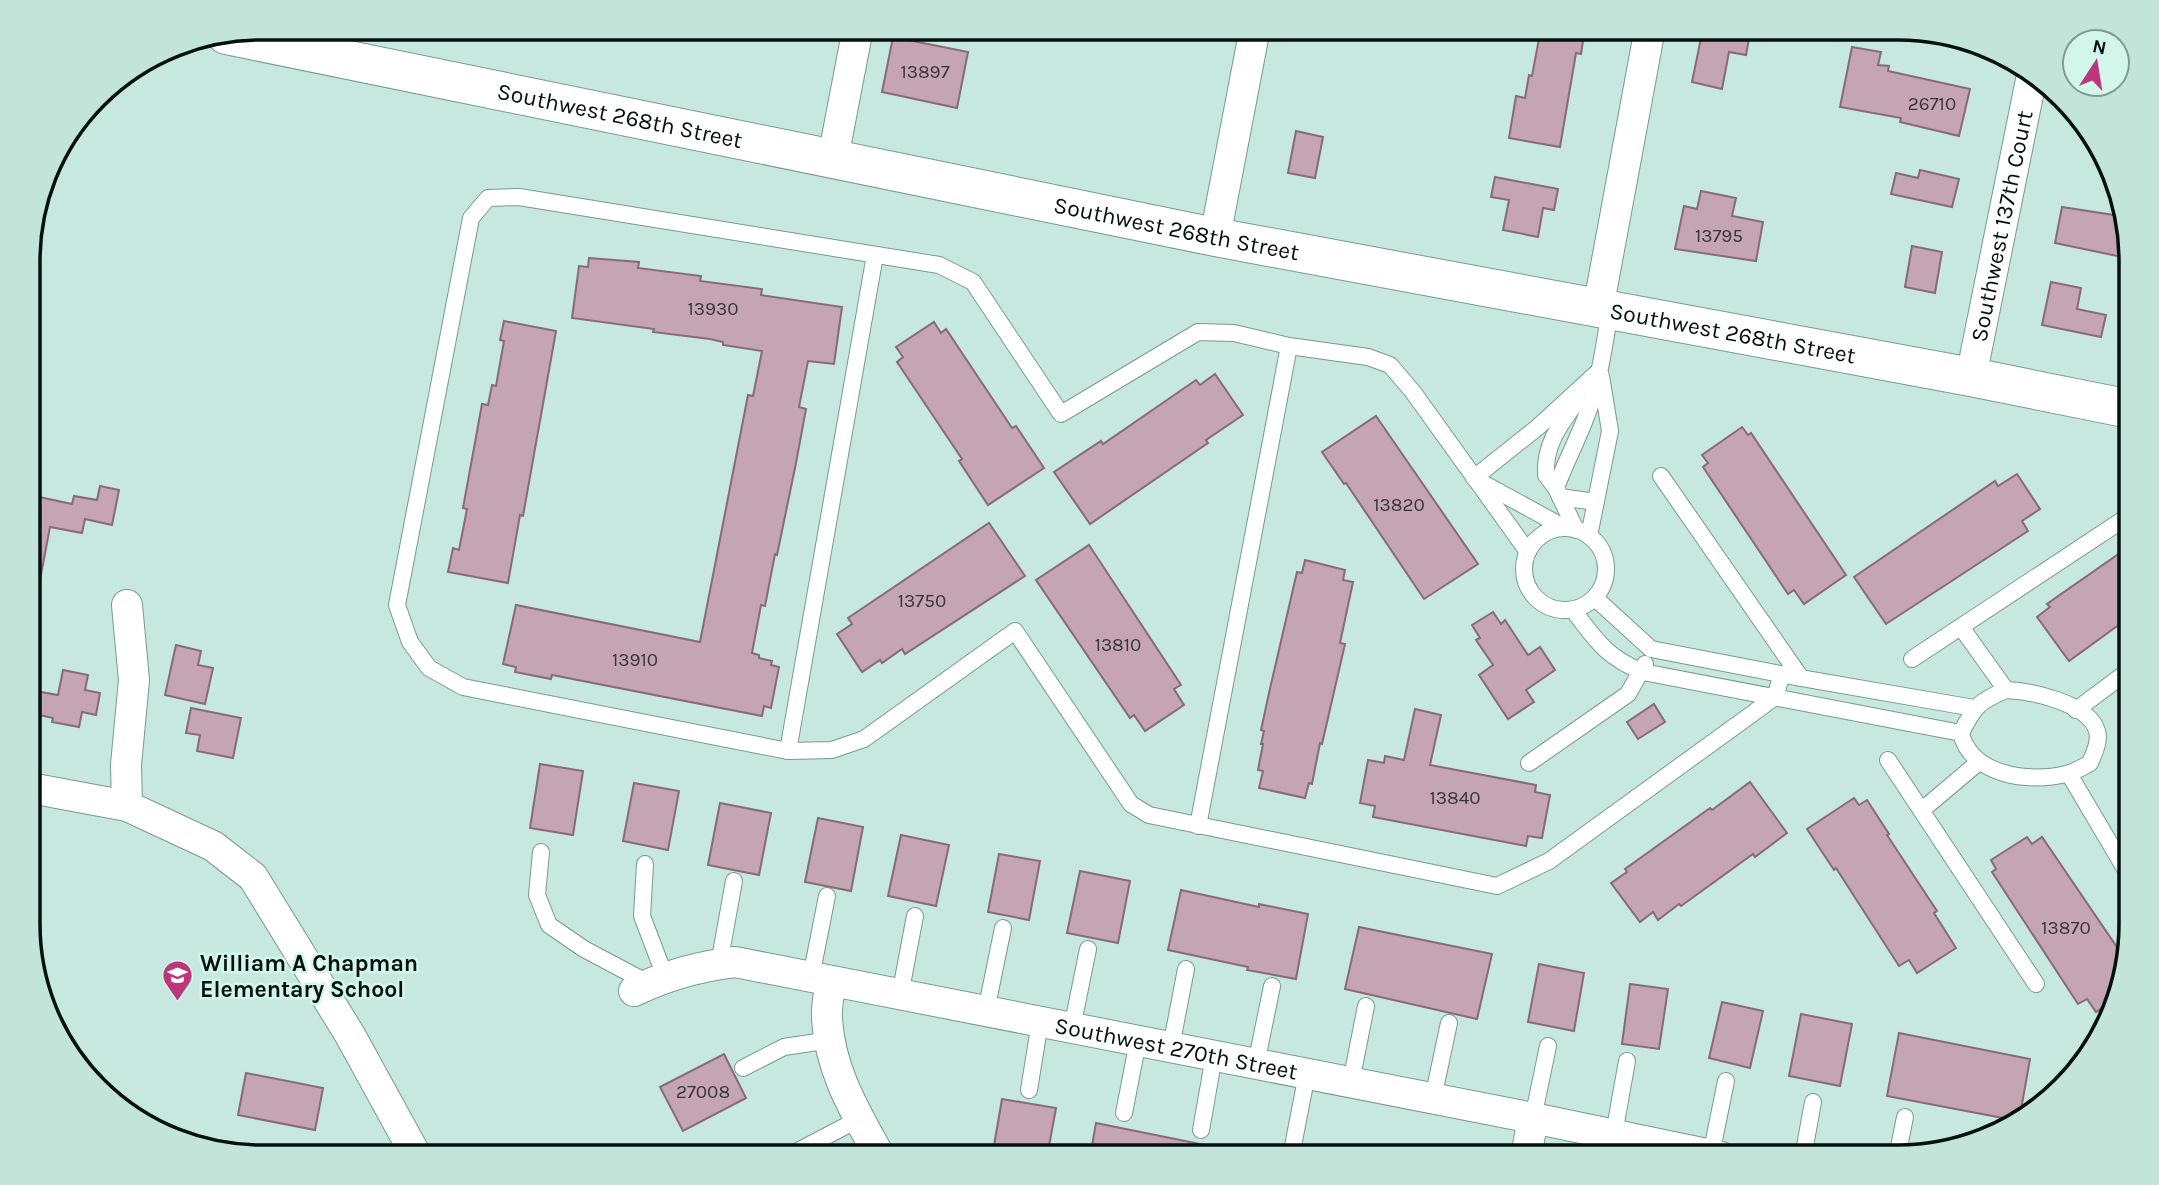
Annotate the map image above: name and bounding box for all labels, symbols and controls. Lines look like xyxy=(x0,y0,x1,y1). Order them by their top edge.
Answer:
north arrow xyxy=(2061,28,2131,98)
text: N xyxy=(2090,35,2108,60)
house number: 13897 xyxy=(900,61,950,83)
street label: Southwest 268th Street xyxy=(495,77,745,154)
house number: 26710 xyxy=(1908,93,1956,115)
street label: Southwest 137th Court xyxy=(1965,108,2038,344)
street label: Southwest 268th Street xyxy=(1051,191,1302,266)
house number: 13795 xyxy=(1695,225,1743,247)
street label: Southwest 268th Street xyxy=(1608,297,1858,369)
house number: 13930 xyxy=(687,298,739,320)
house number: 13820 xyxy=(1373,494,1425,516)
house number: 13750 xyxy=(898,590,946,612)
house number: 13810 xyxy=(1095,634,1141,656)
house number: 13910 xyxy=(612,649,658,671)
house number: 13840 xyxy=(1429,787,1481,809)
house number: 13870 xyxy=(2041,917,2091,939)
place label: William A Chapman Elementary School xyxy=(200,950,418,1003)
school or university icon: William A Chapman Elementary School xyxy=(160,959,194,1003)
street label: Southwest 270th Street xyxy=(1052,1011,1300,1085)
house number: 27008 xyxy=(676,1081,730,1103)

